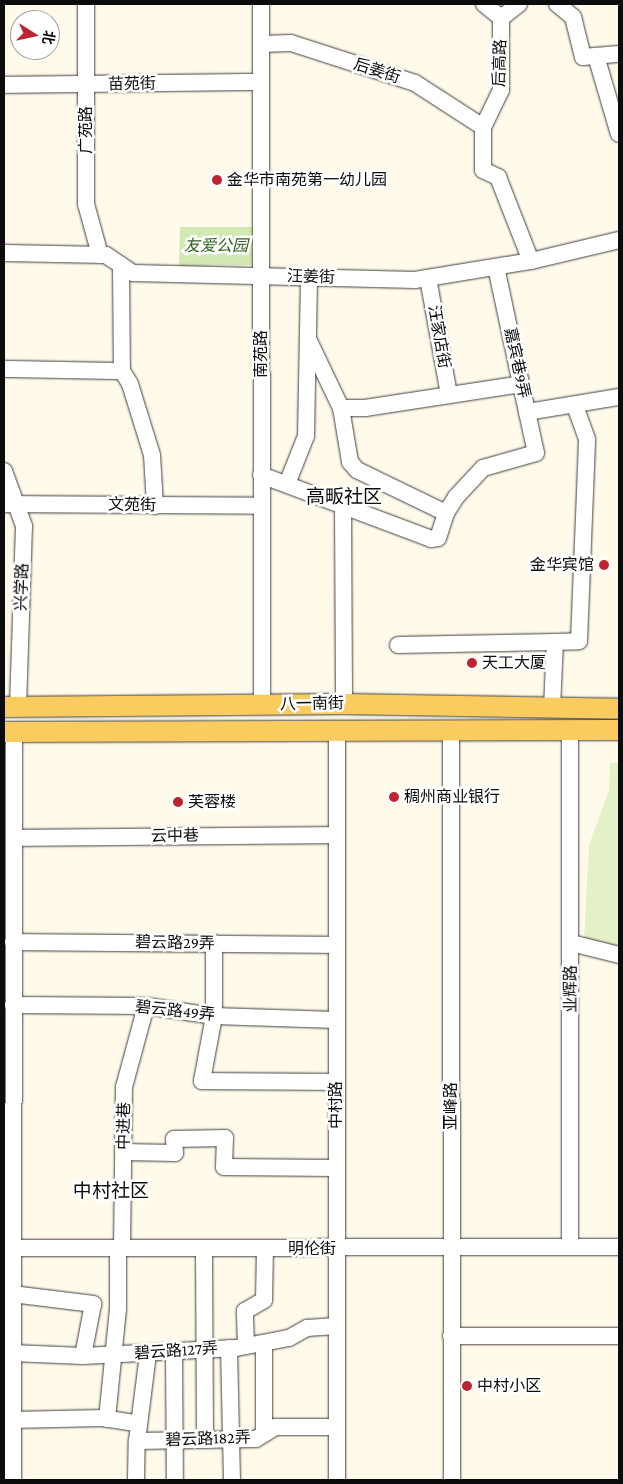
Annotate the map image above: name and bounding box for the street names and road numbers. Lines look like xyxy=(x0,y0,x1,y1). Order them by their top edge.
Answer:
street label: 后高路 xyxy=(490,39,510,87)
street label: 后姜街 xyxy=(351,54,403,88)
street label: 苗苑街 xyxy=(108,74,156,94)
street label: 广苑路 xyxy=(76,106,96,154)
street label: 汪姜街 xyxy=(287,267,335,287)
street label: 汪家店街 xyxy=(424,304,454,370)
street label: 嘉宾巷9弄 xyxy=(500,326,534,400)
street label: 南苑路 xyxy=(251,330,271,378)
street label: 文苑街 xyxy=(108,495,156,515)
street label: 兴学路 xyxy=(12,563,32,611)
street label: 八一南街 xyxy=(280,694,344,714)
street label: 云中巷 xyxy=(151,826,199,846)
street label: 碧云路29弄 xyxy=(135,933,215,953)
street label: 业辉路 xyxy=(561,965,581,1013)
street label: 碧云路49弄 xyxy=(134,997,216,1025)
street label: 中村路 xyxy=(326,1081,346,1129)
street label: 亚峰路 xyxy=(441,1082,461,1130)
street label: 中进巷 xyxy=(114,1102,134,1150)
street label: 明伦街 xyxy=(288,1239,336,1259)
street label: 碧云路127弄 xyxy=(133,1338,219,1364)
street label: 碧云路182弄 xyxy=(165,1428,251,1450)

